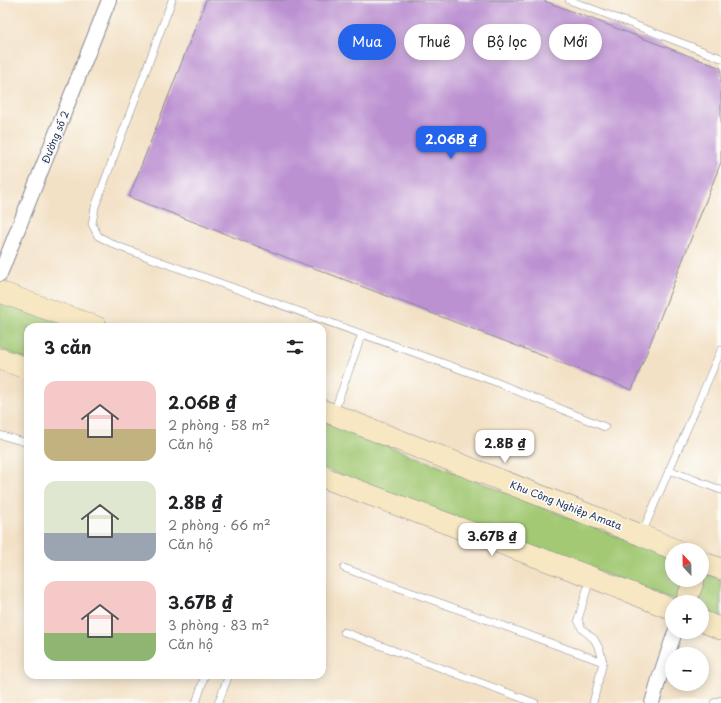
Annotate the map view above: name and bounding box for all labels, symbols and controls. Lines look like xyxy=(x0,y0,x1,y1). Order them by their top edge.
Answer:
chip: Mua xyxy=(338,24,396,60)
chip: Thuê xyxy=(404,24,465,60)
chip: Bộ lọc xyxy=(473,24,541,60)
chip: Mới xyxy=(549,24,602,60)
street label: Đường số 2 xyxy=(37,108,72,165)
pin: 2.06B ₫ xyxy=(414,126,488,160)
text: 2.06B ₫ xyxy=(425,129,477,148)
text: 3 căn xyxy=(44,334,92,360)
icon: filters xyxy=(284,336,306,358)
text: 2.06B ₫ xyxy=(168,389,236,415)
icon: home xyxy=(76,397,124,445)
text: 2 phòng · 58 m² xyxy=(168,415,270,434)
pin: 2.8B ₫ xyxy=(472,430,538,464)
text: 2.8B ₫ xyxy=(484,433,526,452)
text: Căn hộ xyxy=(168,434,213,453)
street label: Khu Công Nghiệp Amata xyxy=(508,476,625,533)
text: 2.8B ₫ xyxy=(168,489,222,515)
icon: home xyxy=(76,497,124,545)
text: 2 phòng · 66 m² xyxy=(168,515,271,534)
pin: 3.67B ₫ xyxy=(455,523,529,557)
text: 3.67B ₫ xyxy=(467,526,517,545)
text: Căn hộ xyxy=(168,534,213,553)
north arrow xyxy=(665,543,709,587)
map controls xyxy=(665,543,709,691)
text: 3.67B ₫ xyxy=(168,589,233,615)
button: + xyxy=(665,595,709,639)
icon: home xyxy=(76,597,124,645)
text: 3 phòng · 83 m² xyxy=(168,615,269,634)
text: Căn hộ xyxy=(168,634,213,653)
button: − xyxy=(665,647,709,691)

